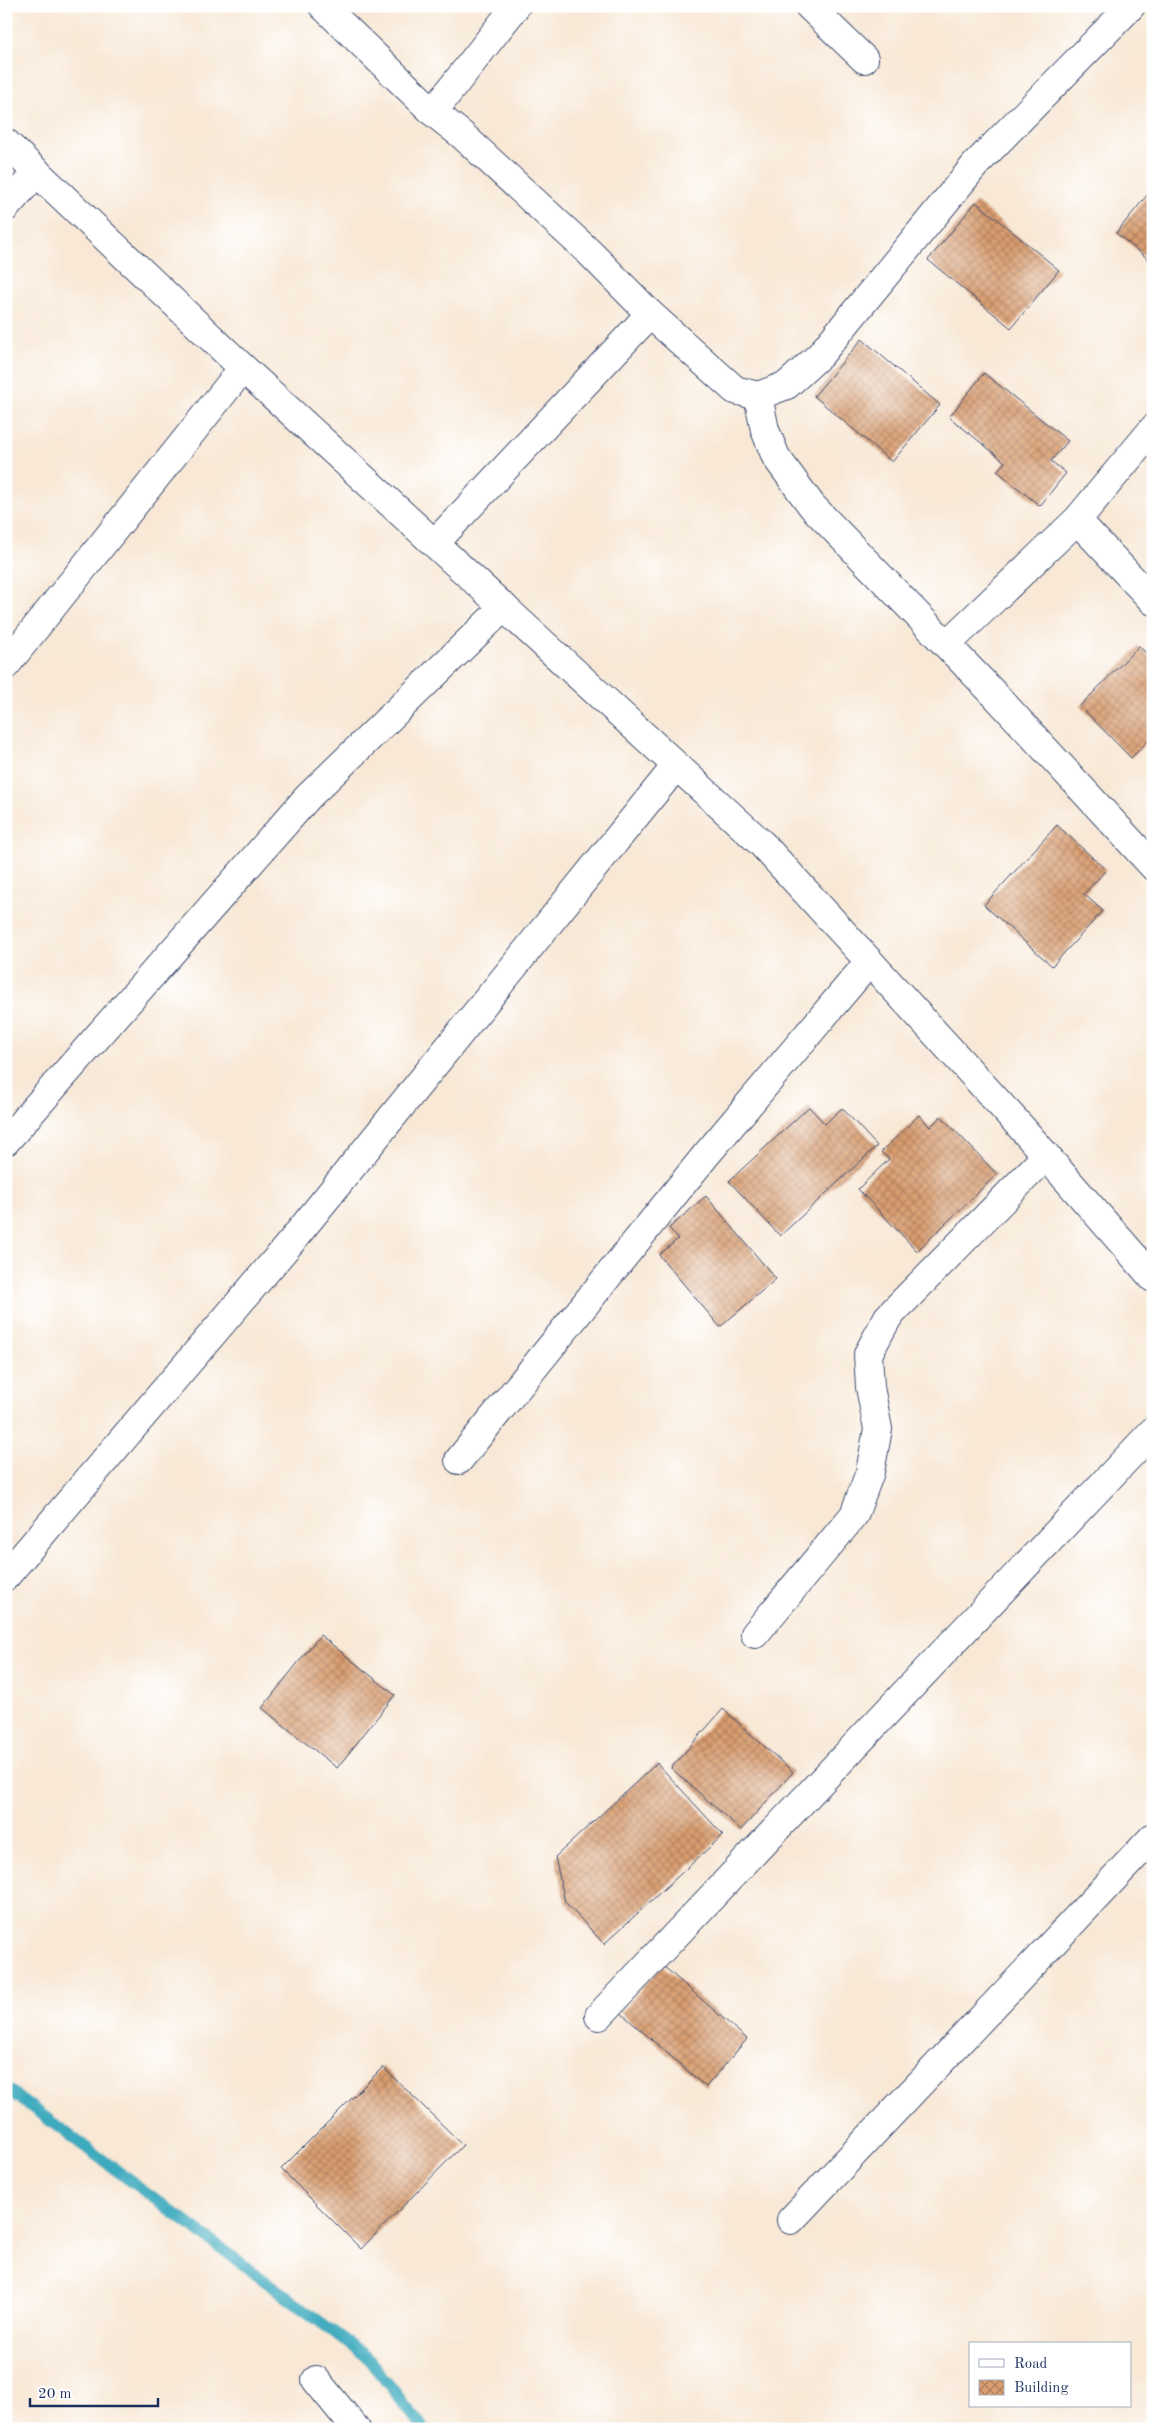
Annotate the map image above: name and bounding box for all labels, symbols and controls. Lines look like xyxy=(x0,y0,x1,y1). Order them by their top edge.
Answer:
legend xyxy=(969,2342,1132,2408)
text: Road xyxy=(1014,2357,1048,2372)
scale bar xyxy=(30,2375,158,2407)
text: Building xyxy=(1014,2381,1069,2396)
text: 20 m xyxy=(38,2387,72,2402)

